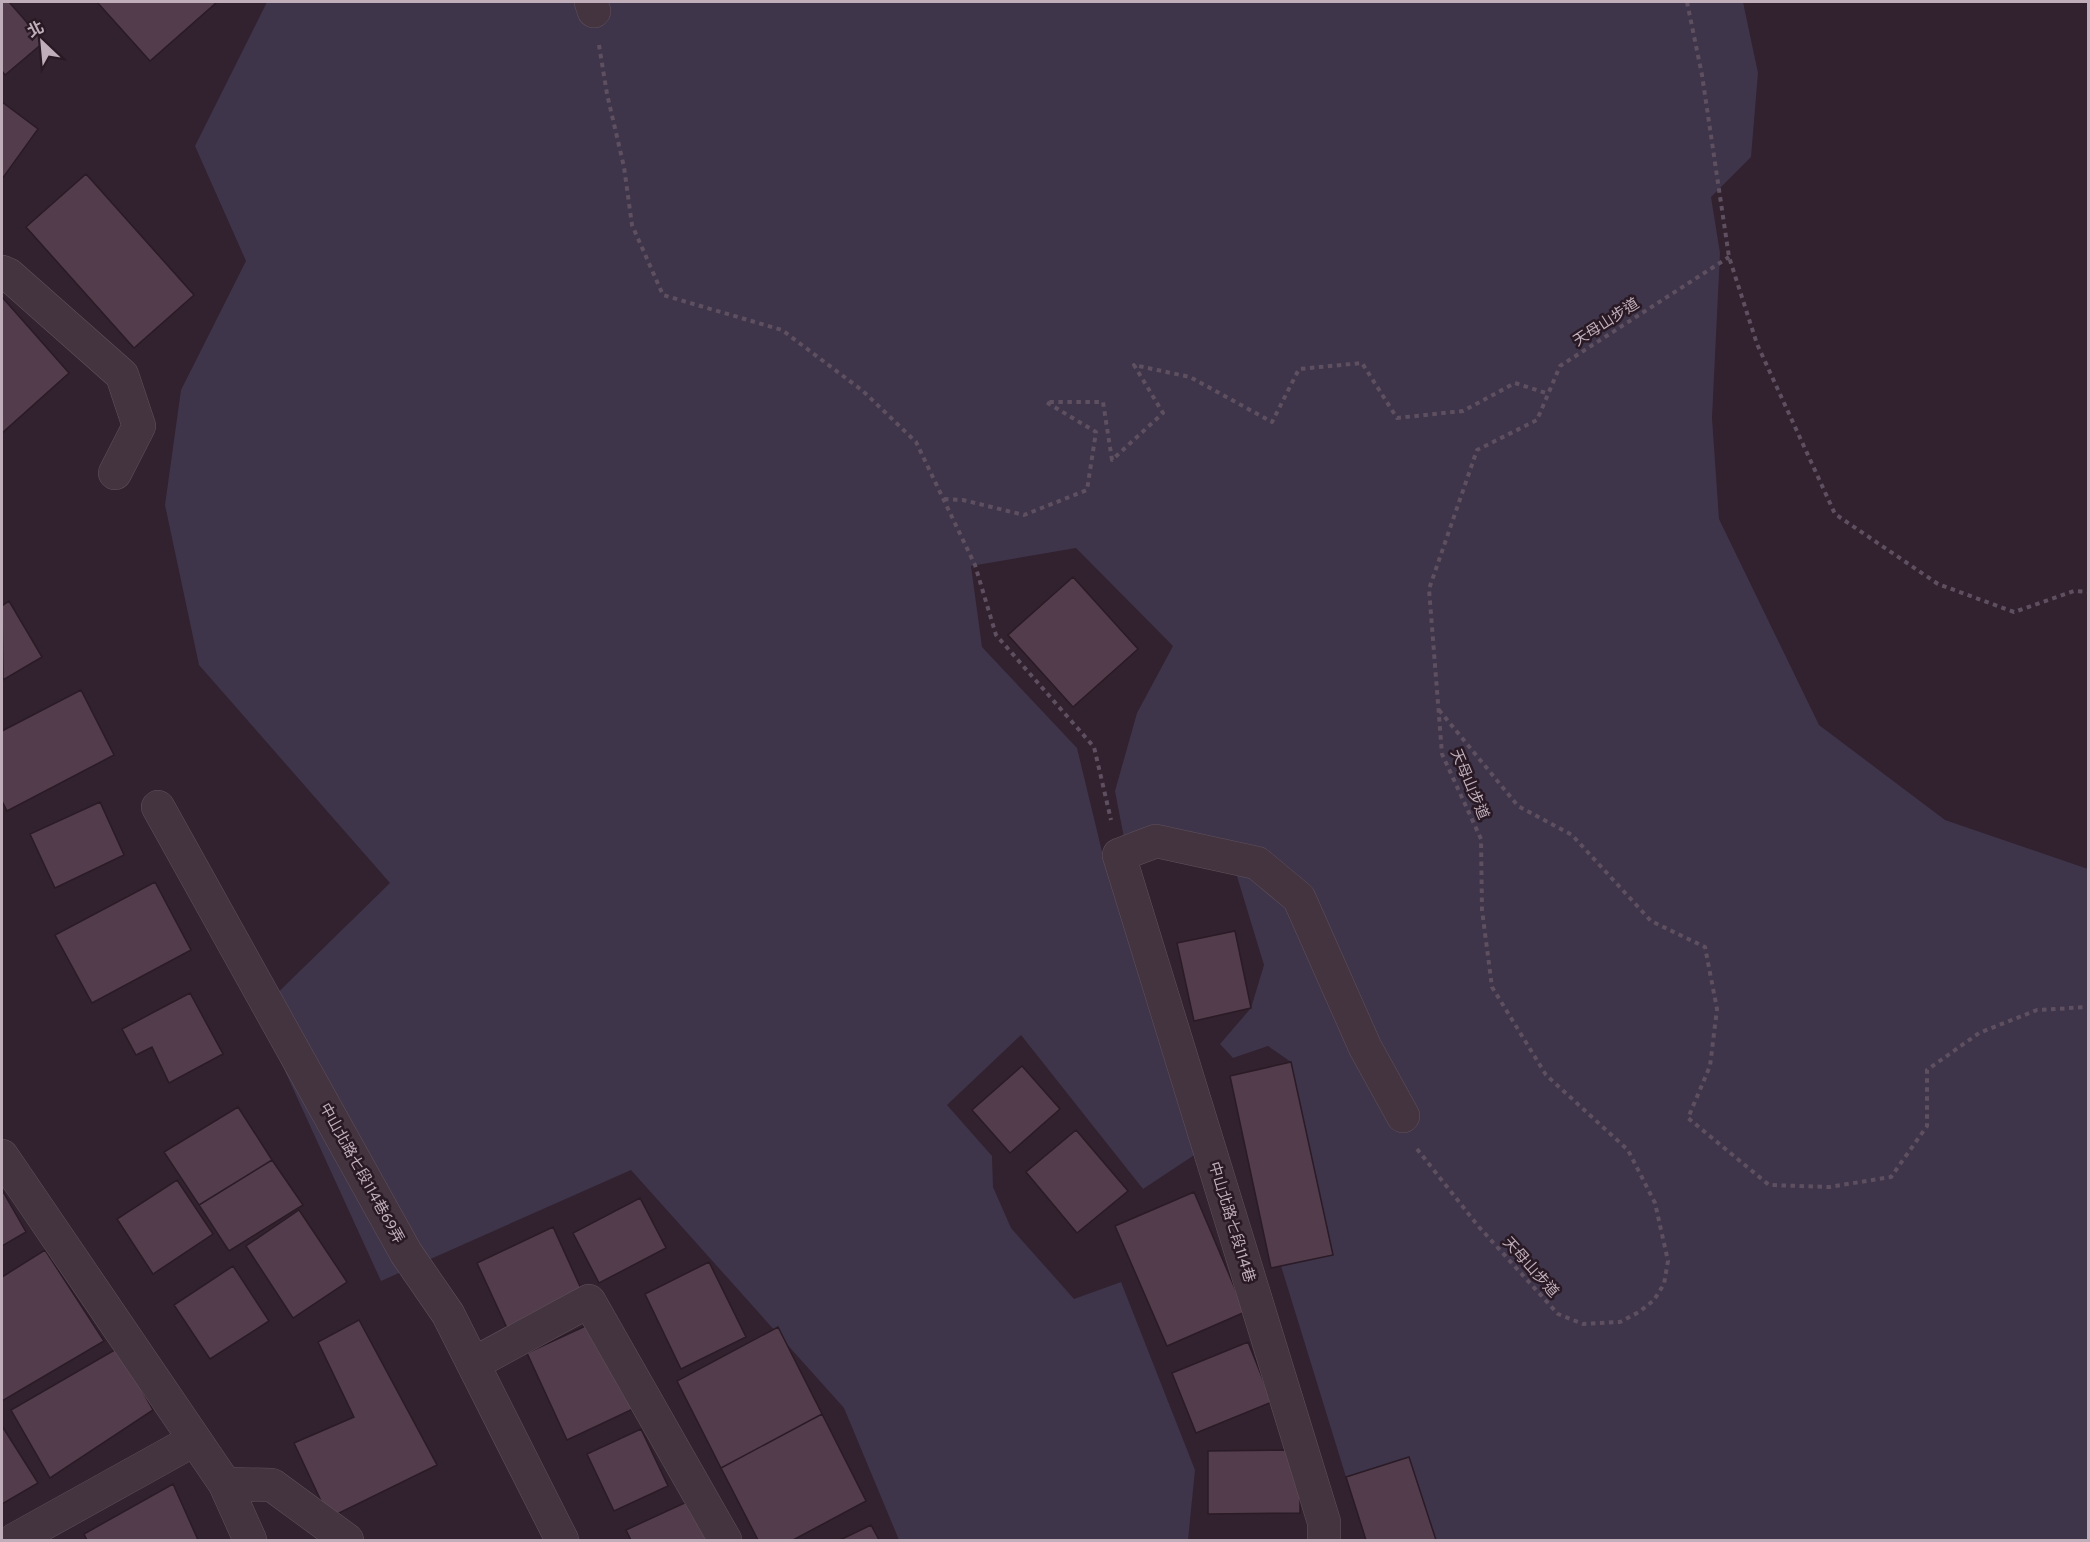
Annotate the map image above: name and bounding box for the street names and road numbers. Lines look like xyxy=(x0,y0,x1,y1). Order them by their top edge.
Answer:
street label: 天母山步道 xyxy=(1570,295,1643,352)
street label: 天母山步道 xyxy=(1445,746,1492,823)
street label: 中山北路七段114巷69弄 xyxy=(314,1100,408,1247)
street label: 中山北路七段114巷 xyxy=(1203,1159,1259,1285)
street label: 天母山步道 xyxy=(1498,1234,1562,1302)

